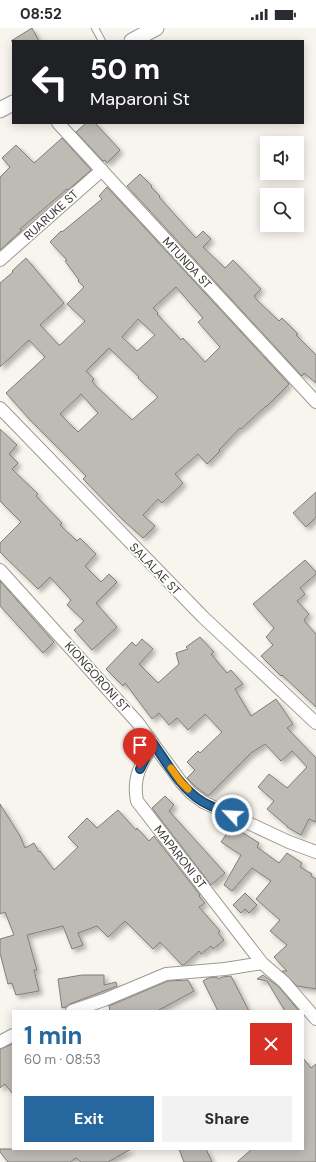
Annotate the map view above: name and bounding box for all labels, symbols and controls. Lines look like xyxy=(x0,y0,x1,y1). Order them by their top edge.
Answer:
text: 08:52 xyxy=(20,4,62,24)
text: 50 m xyxy=(90,51,160,88)
icon: left xyxy=(24,56,76,108)
text: Maparoni St xyxy=(90,87,190,111)
map controls xyxy=(260,136,304,232)
button: sound xyxy=(260,136,304,180)
street label: RUARUKE ST xyxy=(20,186,82,244)
button: search xyxy=(260,188,304,232)
street label: MTUNDA ST xyxy=(159,234,215,293)
street label: SALALAE ST xyxy=(126,539,184,599)
street label: KIONGORONI ST xyxy=(61,638,133,716)
pin xyxy=(123,728,157,769)
icon: arrive xyxy=(129,734,151,756)
position arrow xyxy=(211,794,253,836)
street label: MAPARONI ST xyxy=(150,822,210,892)
text: 1 min xyxy=(24,1020,82,1051)
button: close xyxy=(250,1023,292,1065)
text: 60 m · 08:53 xyxy=(24,1051,101,1068)
button: Exit xyxy=(24,1096,154,1142)
button: Share xyxy=(162,1096,292,1142)

